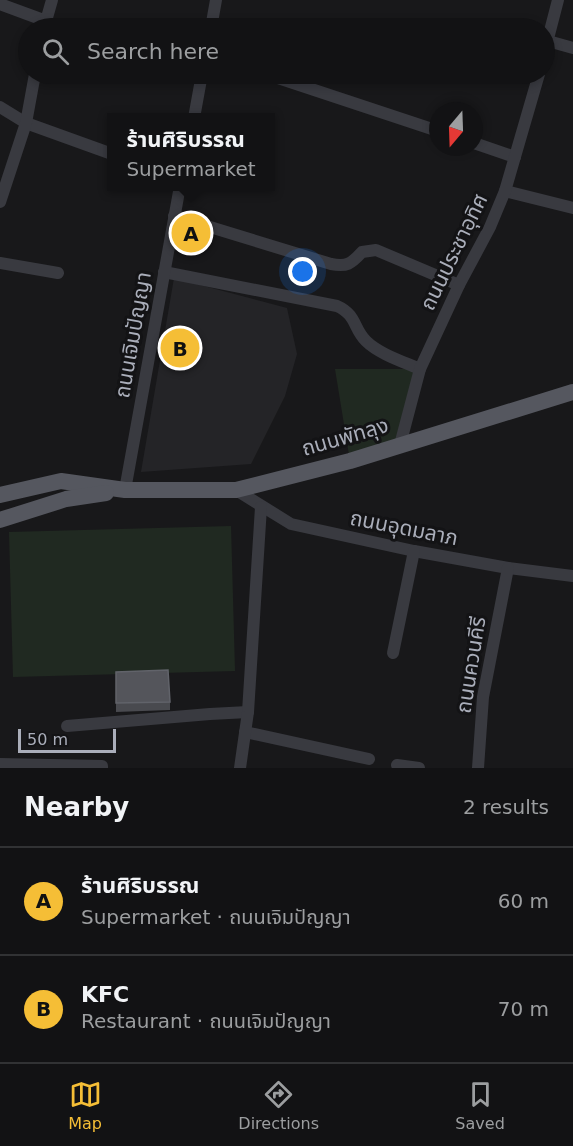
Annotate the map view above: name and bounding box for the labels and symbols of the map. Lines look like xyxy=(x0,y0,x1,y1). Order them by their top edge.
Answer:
north arrow xyxy=(429,102,483,156)
street label: ถนนประชาอุทิศ xyxy=(415,190,493,315)
pin: A xyxy=(172,210,210,256)
your location xyxy=(288,257,317,286)
street label: ถนนเจิมปัญญา xyxy=(110,270,156,400)
pin: B xyxy=(160,326,200,370)
street label: ถนนพัทลุง xyxy=(299,413,391,462)
street label: ถนนอุดมลาภ xyxy=(348,506,460,551)
street label: ถนนควนคีรี xyxy=(452,615,490,715)
scale bar xyxy=(18,726,116,754)

